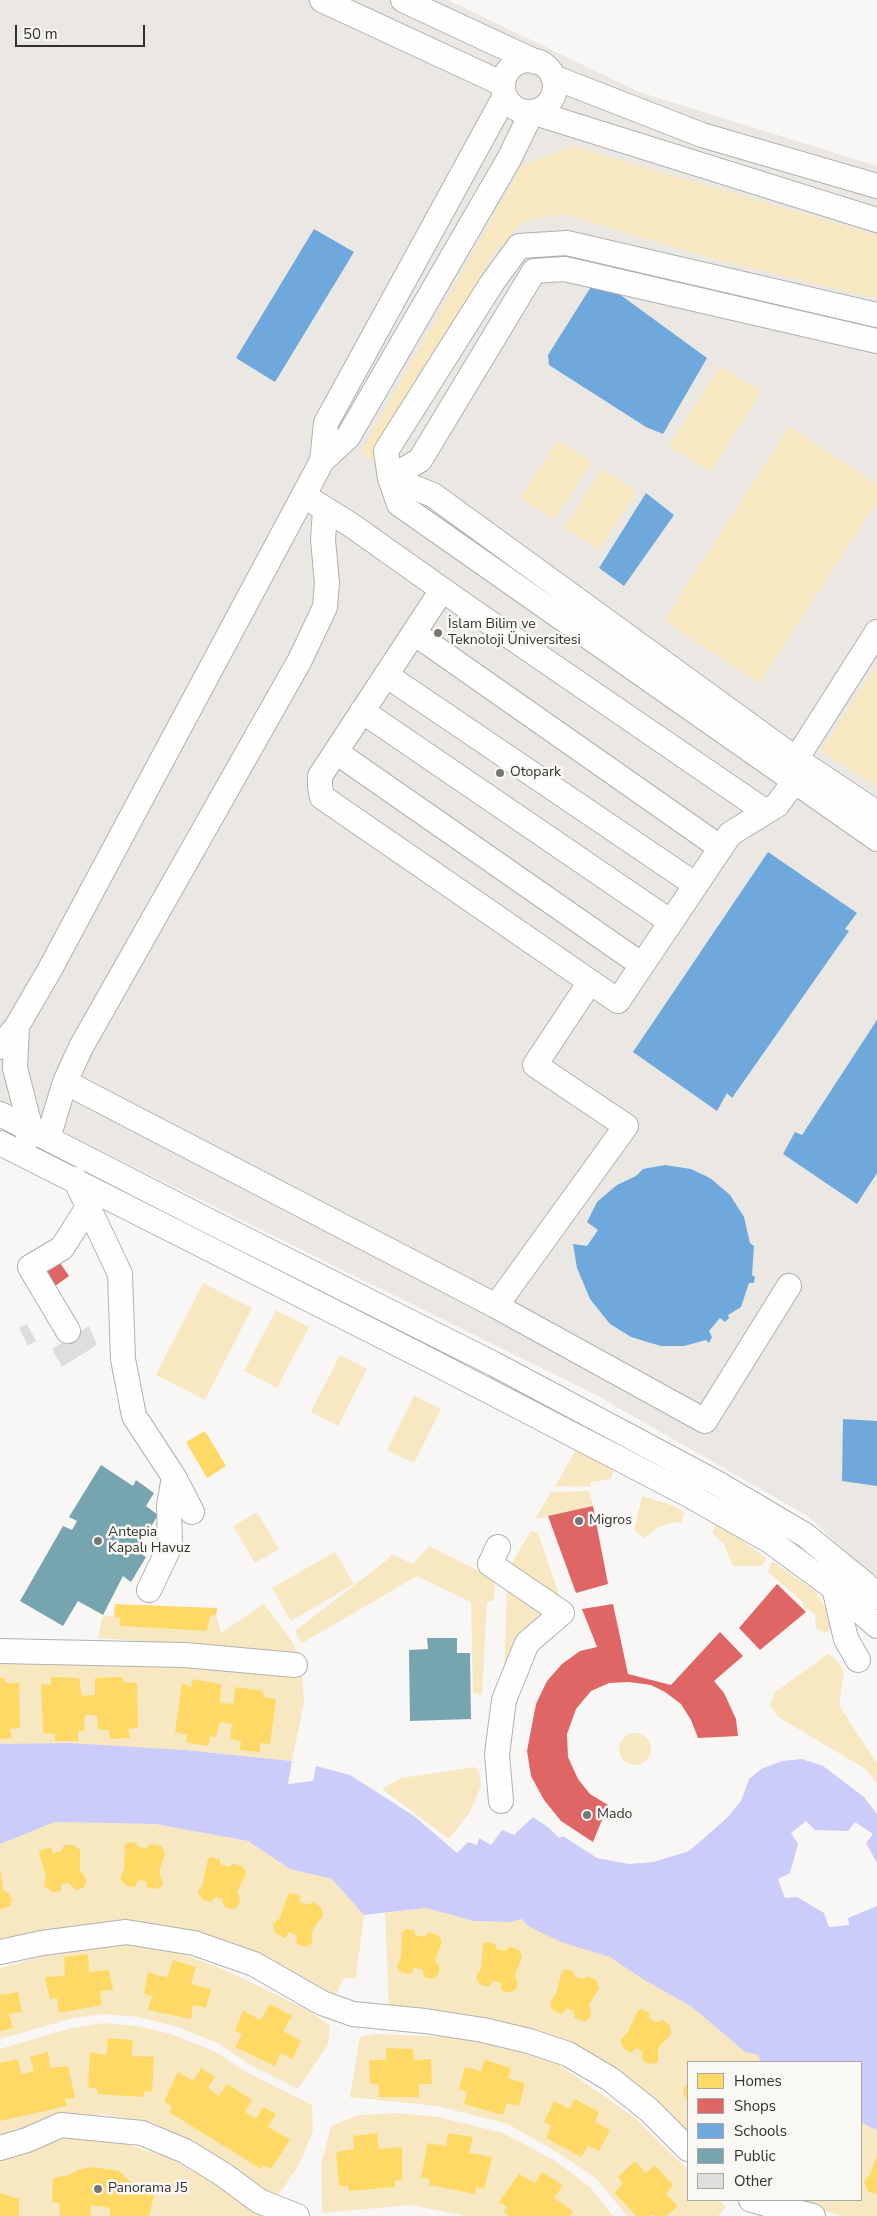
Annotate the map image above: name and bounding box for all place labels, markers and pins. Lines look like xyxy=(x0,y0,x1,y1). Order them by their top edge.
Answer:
place label: İslam Bilim ve Teknoloji Üniversitesi xyxy=(448,617,581,650)
marker: İslam Bilim ve Teknoloji Üniversitesi xyxy=(432,627,444,639)
place label: Otopark xyxy=(510,765,561,781)
marker: Otopark xyxy=(494,767,506,779)
place label: Migros xyxy=(589,1513,632,1529)
marker: Migros xyxy=(573,1515,585,1527)
place label: Antepia Kapalı Havuz xyxy=(108,1525,190,1558)
marker: Antepia Kapalı Havuz xyxy=(92,1535,104,1547)
place label: Mado xyxy=(597,1807,632,1823)
marker: Mado xyxy=(581,1809,593,1821)
place label: Panorama J5 xyxy=(108,2181,188,2197)
marker: Panorama J5 xyxy=(92,2183,104,2195)

